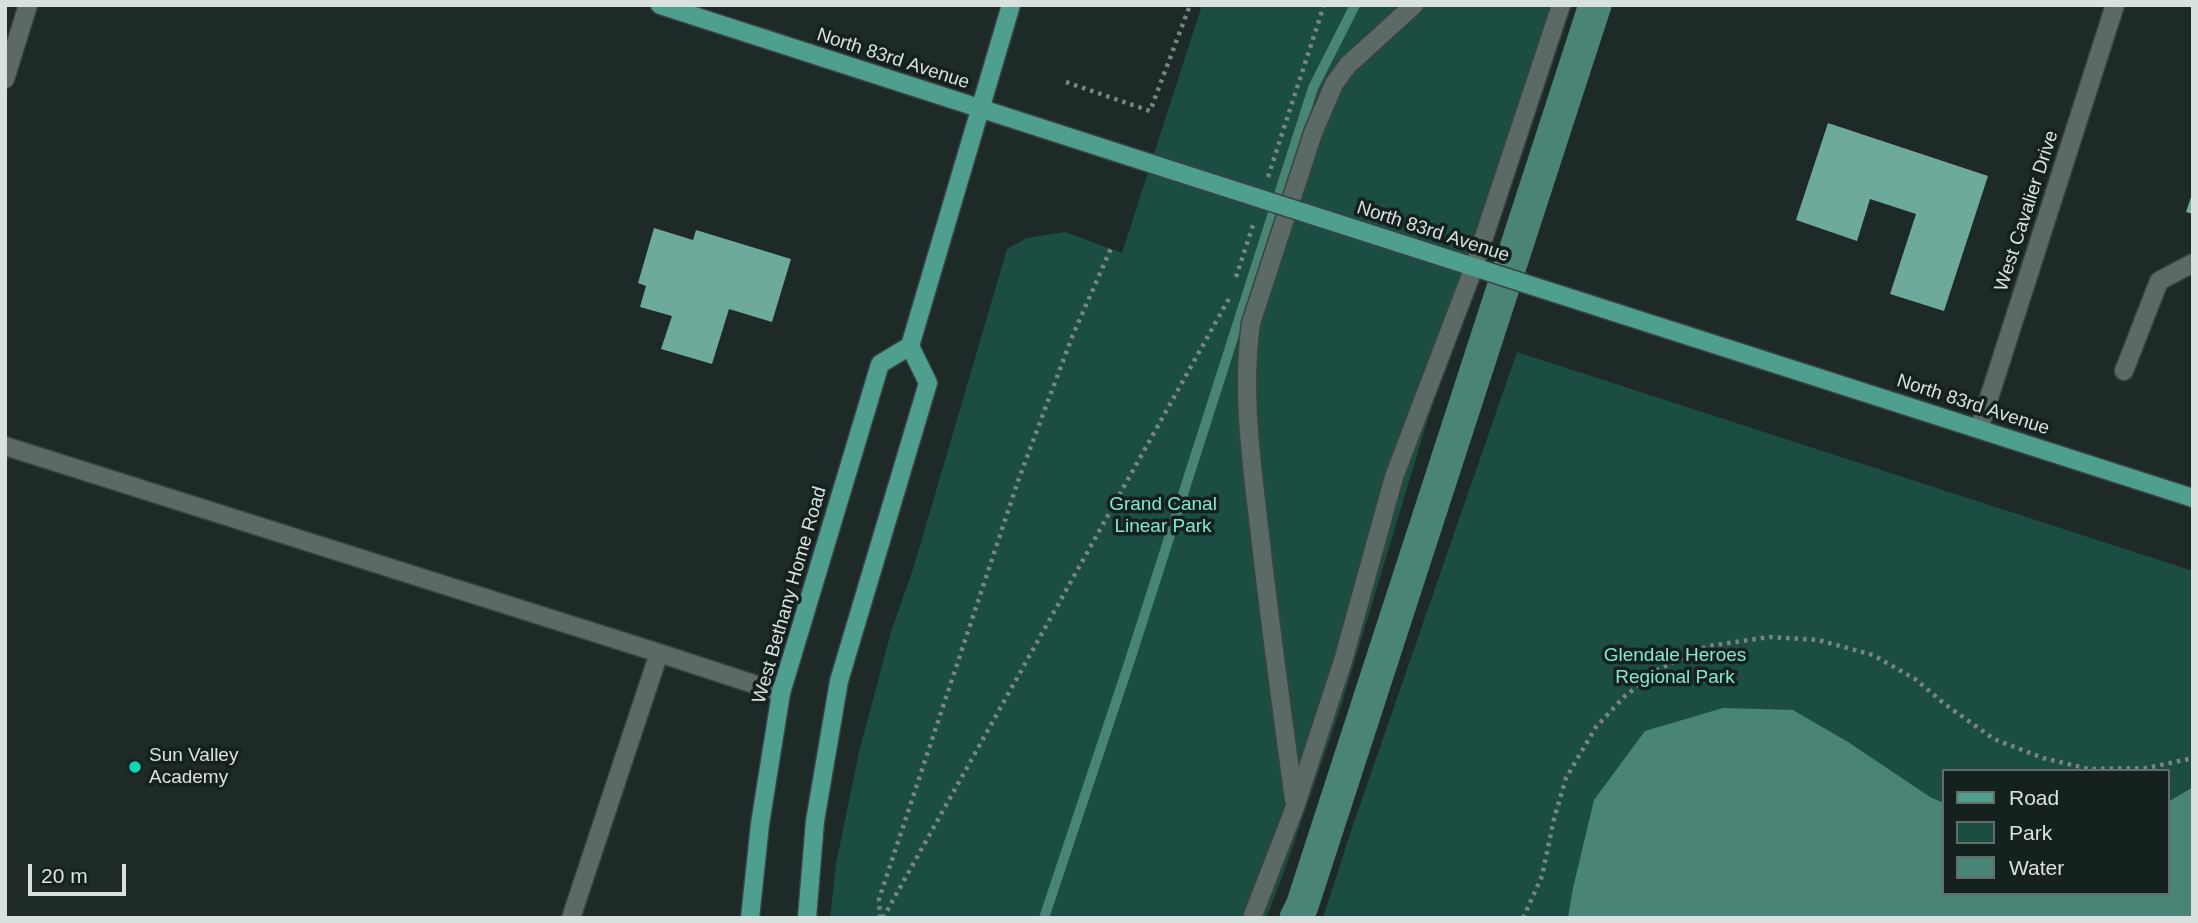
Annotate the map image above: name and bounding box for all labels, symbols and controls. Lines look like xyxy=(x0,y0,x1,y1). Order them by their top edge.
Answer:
street label: North 83rd Avenue xyxy=(814,24,972,94)
street label: West Cavalier Drive xyxy=(1990,128,2064,294)
street label: North 83rd Avenue xyxy=(1354,197,1512,267)
street label: North 83rd Avenue xyxy=(1894,370,2052,440)
street label: West Bethany Home Road xyxy=(748,484,832,706)
park label: Grand Canal Linear Park xyxy=(1109,494,1217,538)
park label: Glendale Heroes Regional Park xyxy=(1604,645,1746,689)
place label: Sun Valley Academy xyxy=(149,745,238,789)
marker: Sun Valley Academy xyxy=(127,759,143,775)
legend xyxy=(1942,769,2170,895)
text: Road xyxy=(2009,786,2059,809)
text: Park xyxy=(2009,821,2052,844)
scale bar xyxy=(32,850,130,894)
text: Water xyxy=(2009,856,2064,879)
text: 20 m xyxy=(41,864,88,887)

